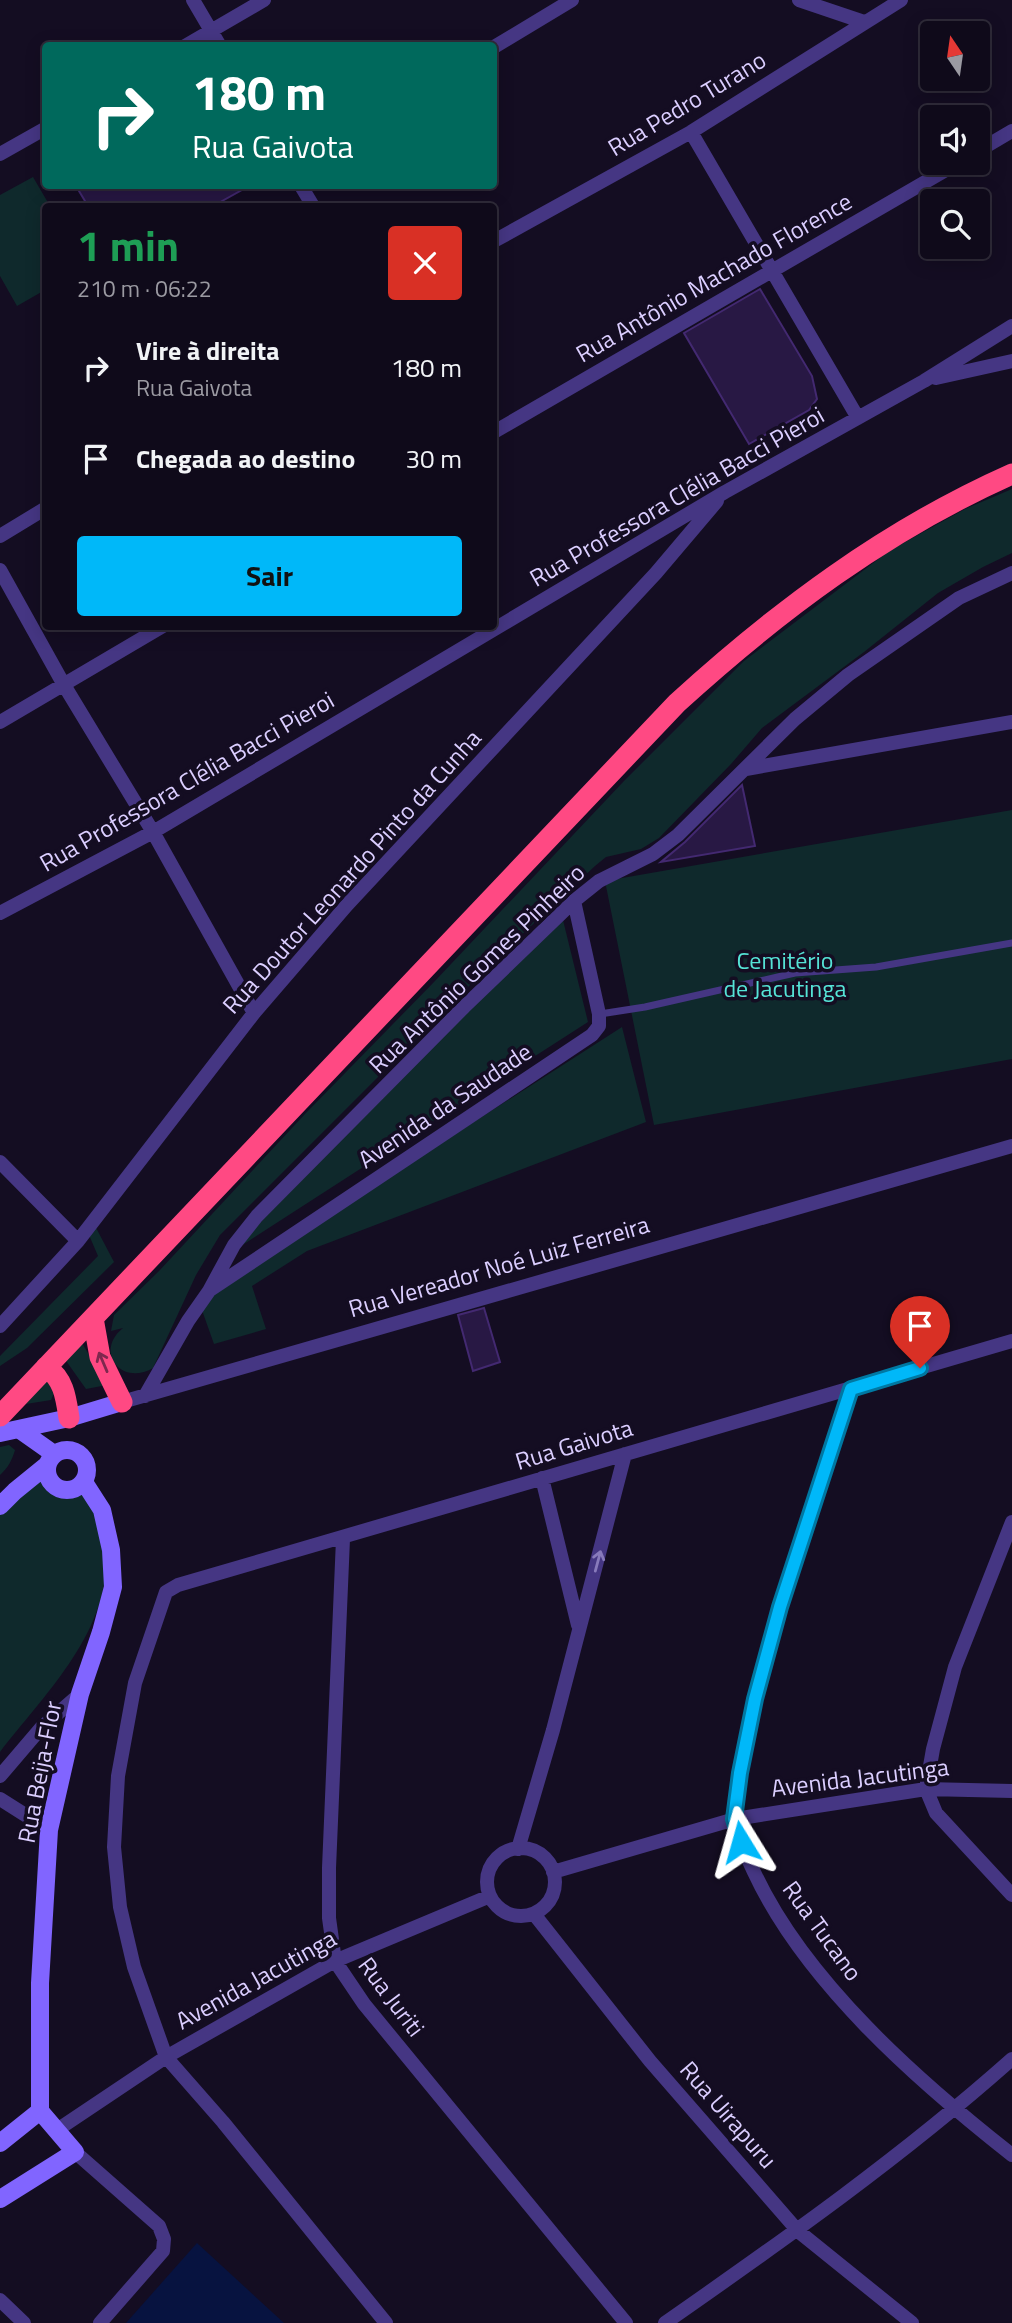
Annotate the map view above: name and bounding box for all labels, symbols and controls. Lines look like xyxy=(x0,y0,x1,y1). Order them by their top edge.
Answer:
north arrow xyxy=(920,21,990,91)
map controls xyxy=(920,21,990,259)
street label: Rua Pedro Turano xyxy=(601,42,772,165)
text: 180 m xyxy=(192,54,326,129)
icon: right xyxy=(77,70,168,161)
button: sound xyxy=(920,105,990,175)
text: Rua Gaivota xyxy=(192,122,354,170)
street label: Rua Antônio Machado Florence xyxy=(569,183,858,371)
button: search xyxy=(920,189,990,259)
text: 1 min xyxy=(77,213,179,277)
button: close xyxy=(388,226,462,300)
text: 210 m · 06:22 xyxy=(77,271,212,306)
text: Vire à direita xyxy=(136,331,279,370)
text: 180 m xyxy=(391,348,462,387)
icon: right xyxy=(77,349,115,387)
text: Rua Gaivota xyxy=(136,370,252,405)
street label: Rua Professora Clélia Bacci Pieroi xyxy=(523,397,830,595)
text: Chegada ao destino xyxy=(136,439,355,478)
text: 30 m xyxy=(405,439,462,478)
icon: arrive xyxy=(77,440,115,478)
button: Sair xyxy=(77,536,462,616)
street label: Rua Professora Clélia Bacci Pieroi xyxy=(33,682,340,880)
street label: Rua Doutor Leonardo Pinto da Cunha xyxy=(213,721,489,1022)
street label: Rua Antônio Gomes Pinheiro xyxy=(360,855,593,1081)
park label: Cemitério de Jacutinga xyxy=(723,942,847,1006)
street label: Avenida da Saudade xyxy=(350,1034,539,1177)
street label: Rua Vereador Noé Luiz Ferreira xyxy=(344,1206,653,1326)
pin xyxy=(890,1296,950,1368)
icon: arrive xyxy=(901,1307,939,1345)
one-way arrow xyxy=(95,1351,108,1373)
street label: Rua Gaivota xyxy=(510,1409,637,1479)
one-way arrow xyxy=(592,1550,605,1572)
street label: Rua Beija-Flor xyxy=(8,1698,70,1846)
street label: Avenida Jacutinga xyxy=(769,1748,951,1806)
position arrow xyxy=(704,1805,778,1879)
street label: Rua Tucano xyxy=(774,1873,871,1988)
street label: Avenida Jacutinga xyxy=(169,1920,342,2038)
street label: Rua Juriti xyxy=(350,1949,434,2044)
street label: Rua Uirapuru xyxy=(672,2053,786,2176)

